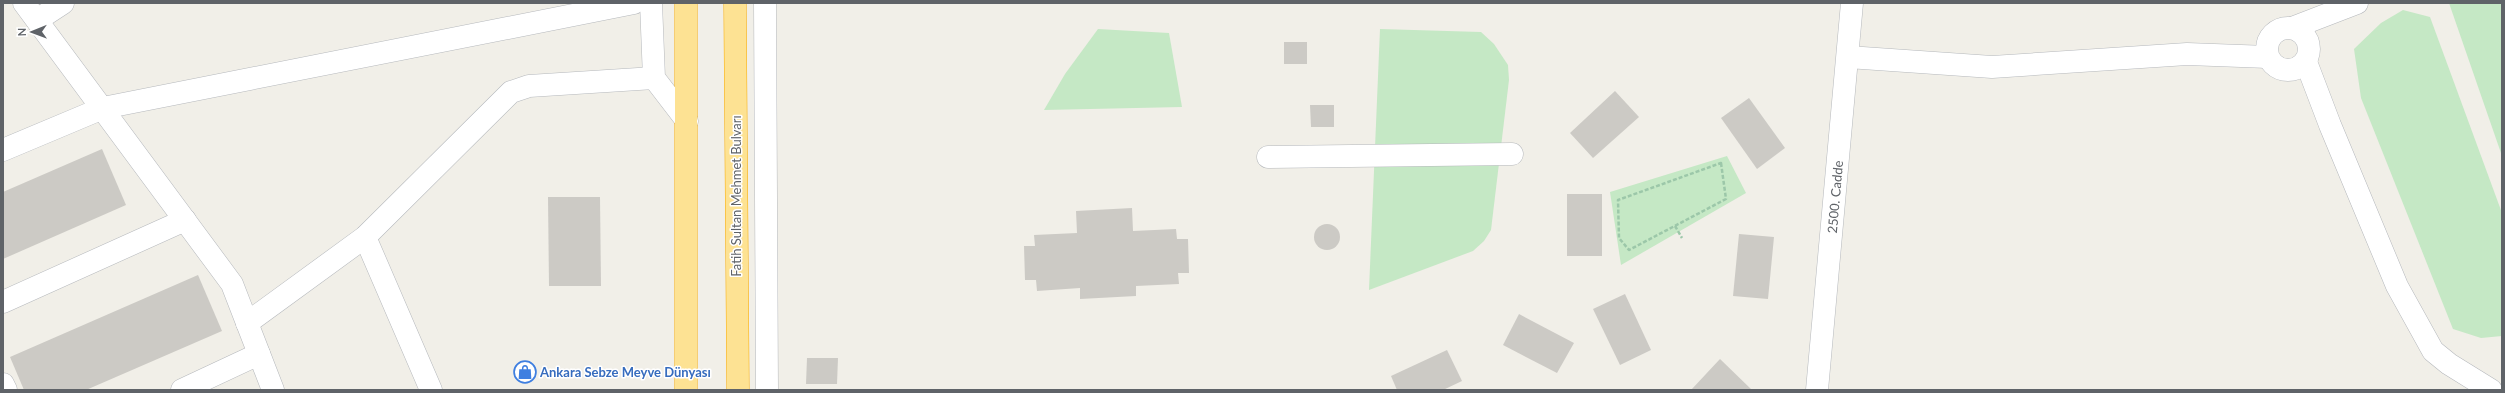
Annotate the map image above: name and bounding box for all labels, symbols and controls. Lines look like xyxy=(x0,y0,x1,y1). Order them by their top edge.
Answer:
north arrow xyxy=(12,12,52,52)
text: N xyxy=(15,28,28,37)
street label: Fatih Sultan Mehmet Bulvarı xyxy=(728,115,744,277)
street label: 2500. Cadde xyxy=(1824,160,1846,234)
shop icon: Ankara Sebze Meyve Dünyası xyxy=(512,359,538,385)
place label: Ankara Sebze Meyve Dünyası xyxy=(539,364,711,380)

